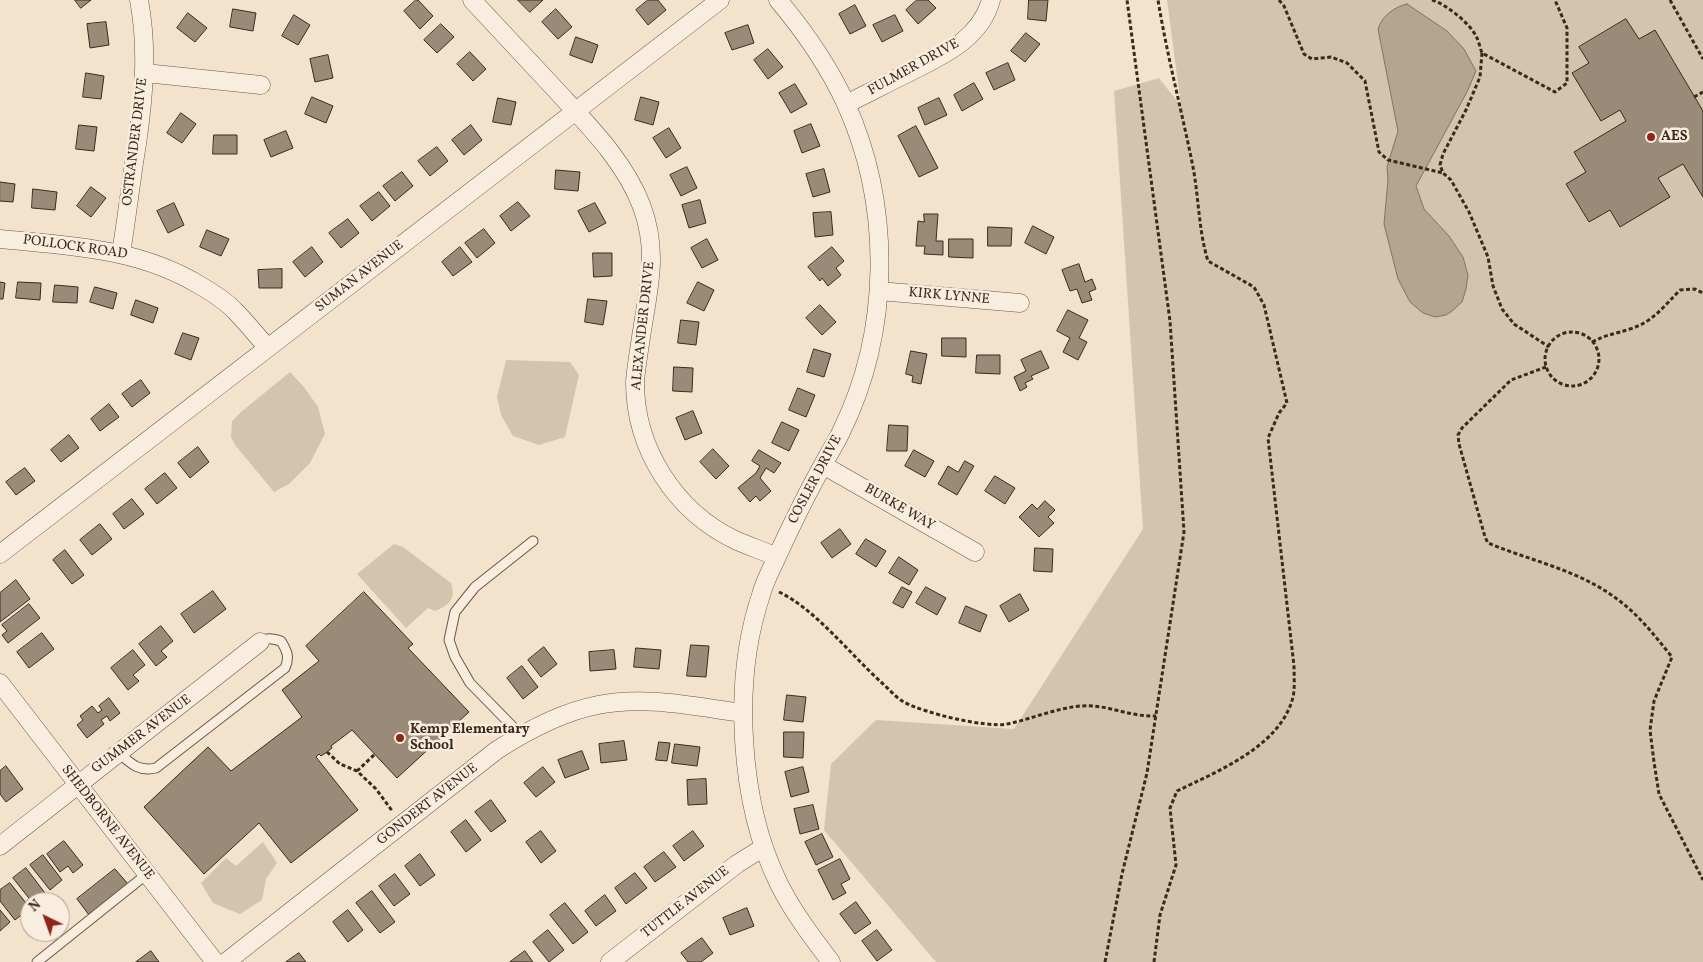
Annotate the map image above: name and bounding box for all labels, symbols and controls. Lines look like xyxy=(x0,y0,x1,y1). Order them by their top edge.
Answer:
street label: FULMER DRIVE xyxy=(865,36,963,100)
street label: OSTRANDER DRIVE xyxy=(120,77,152,207)
place label: AES xyxy=(1661,129,1688,145)
marker: AES xyxy=(1645,131,1657,143)
street label: POLLOCK ROAD xyxy=(22,232,128,264)
street label: SUMAN AVENUE xyxy=(313,237,407,317)
street label: ALEXANDER DRIVE xyxy=(629,261,659,391)
street label: KIRK LYNNE xyxy=(908,285,990,309)
street label: COSLER DRIVE xyxy=(786,433,846,527)
street label: BURKE WAY xyxy=(861,481,937,535)
street label: GUMMER AVENUE xyxy=(89,692,195,778)
place label: Kemp Elementary School xyxy=(410,722,530,754)
marker: Kemp Elementary School xyxy=(394,732,406,744)
street label: GONDERT AVENUE xyxy=(374,760,482,850)
street label: SHEDBORNE AVENUE xyxy=(57,762,157,884)
street label: TUTTLE AVENUE xyxy=(639,864,733,942)
north arrow xyxy=(20,892,70,942)
text: N xyxy=(25,896,45,917)

